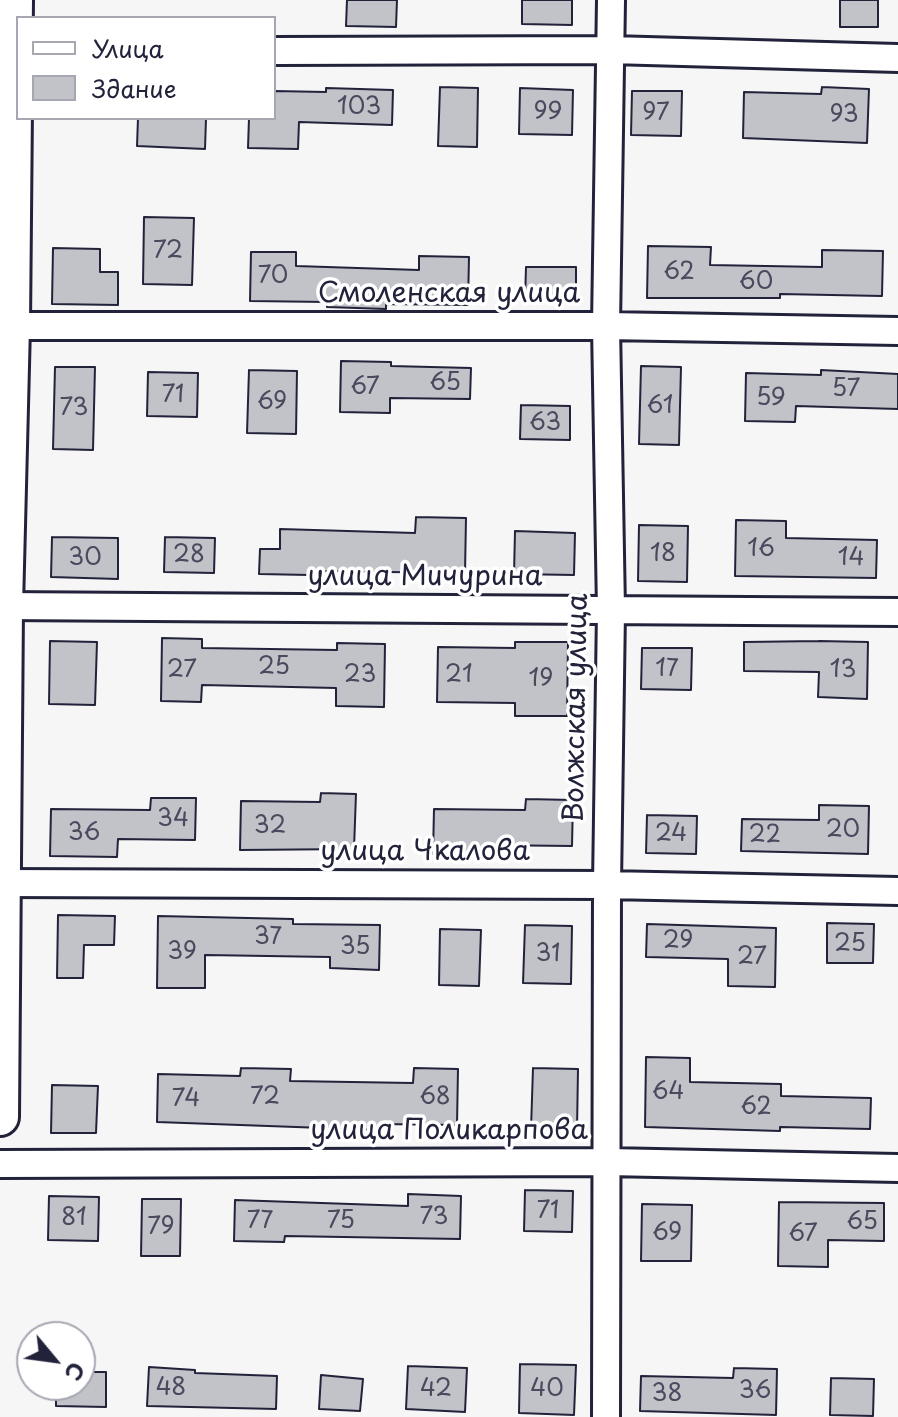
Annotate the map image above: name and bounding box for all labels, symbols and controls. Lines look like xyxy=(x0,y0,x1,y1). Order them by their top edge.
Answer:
legend xyxy=(16,16,276,120)
text: Улица xyxy=(92,30,164,66)
text: Здание xyxy=(92,70,177,106)
house number: 103 xyxy=(337,93,381,121)
house number: 99 xyxy=(533,98,563,126)
house number: 97 xyxy=(642,99,670,127)
house number: 93 xyxy=(829,101,859,129)
house number: 72 xyxy=(153,237,183,265)
house number: 62 xyxy=(663,258,695,286)
house number: 70 xyxy=(258,262,288,290)
house number: 60 xyxy=(739,268,773,296)
street label: Смоленская улица xyxy=(318,277,580,311)
house number: 65 xyxy=(429,369,461,397)
house number: 67 xyxy=(350,373,380,401)
house number: 57 xyxy=(832,375,860,403)
house number: 71 xyxy=(162,381,184,409)
house number: 59 xyxy=(756,384,786,412)
house number: 69 xyxy=(257,388,287,416)
house number: 61 xyxy=(647,392,673,420)
house number: 73 xyxy=(60,394,88,422)
house number: 63 xyxy=(529,409,561,437)
house number: 16 xyxy=(747,535,775,563)
house number: 18 xyxy=(650,540,676,568)
house number: 28 xyxy=(173,541,205,569)
house number: 30 xyxy=(68,544,102,572)
house number: 14 xyxy=(838,544,864,572)
street label: улица Мичурина xyxy=(308,560,542,594)
street label: Волжская улица xyxy=(558,593,596,823)
house number: 25 xyxy=(258,653,290,681)
house number: 17 xyxy=(655,655,679,683)
house number: 27 xyxy=(167,656,197,684)
house number: 13 xyxy=(830,656,856,684)
house number: 23 xyxy=(344,661,376,689)
house number: 21 xyxy=(445,661,473,689)
house number: 19 xyxy=(529,665,553,693)
house number: 34 xyxy=(157,805,189,833)
house number: 32 xyxy=(254,812,286,840)
house number: 20 xyxy=(826,816,860,844)
house number: 36 xyxy=(68,819,100,847)
house number: 24 xyxy=(655,820,687,848)
house number: 22 xyxy=(749,821,781,849)
street label: улица Чкалова xyxy=(320,835,530,869)
house number: 37 xyxy=(254,923,282,951)
house number: 29 xyxy=(663,927,693,955)
house number: 25 xyxy=(834,930,866,958)
house number: 35 xyxy=(340,933,370,961)
house number: 39 xyxy=(167,938,197,966)
house number: 31 xyxy=(535,940,561,968)
house number: 27 xyxy=(737,943,767,971)
house number: 64 xyxy=(652,1078,684,1106)
house number: 72 xyxy=(250,1083,280,1111)
house number: 68 xyxy=(419,1083,451,1111)
house number: 74 xyxy=(172,1085,200,1113)
house number: 62 xyxy=(740,1093,772,1121)
street label: улица Поликарпова xyxy=(310,1114,588,1148)
house number: 71 xyxy=(537,1197,559,1225)
house number: 73 xyxy=(420,1203,448,1231)
house number: 81 xyxy=(61,1204,87,1232)
house number: 77 xyxy=(247,1207,273,1235)
house number: 75 xyxy=(327,1207,355,1235)
house number: 65 xyxy=(846,1208,878,1236)
house number: 79 xyxy=(147,1213,175,1241)
house number: 69 xyxy=(652,1219,682,1247)
house number: 67 xyxy=(788,1220,818,1248)
north arrow xyxy=(16,1321,96,1401)
text: С xyxy=(57,1357,94,1387)
house number: 48 xyxy=(156,1374,186,1402)
house number: 42 xyxy=(420,1375,452,1403)
house number: 40 xyxy=(530,1375,564,1403)
house number: 36 xyxy=(739,1377,771,1405)
house number: 38 xyxy=(652,1380,682,1408)

